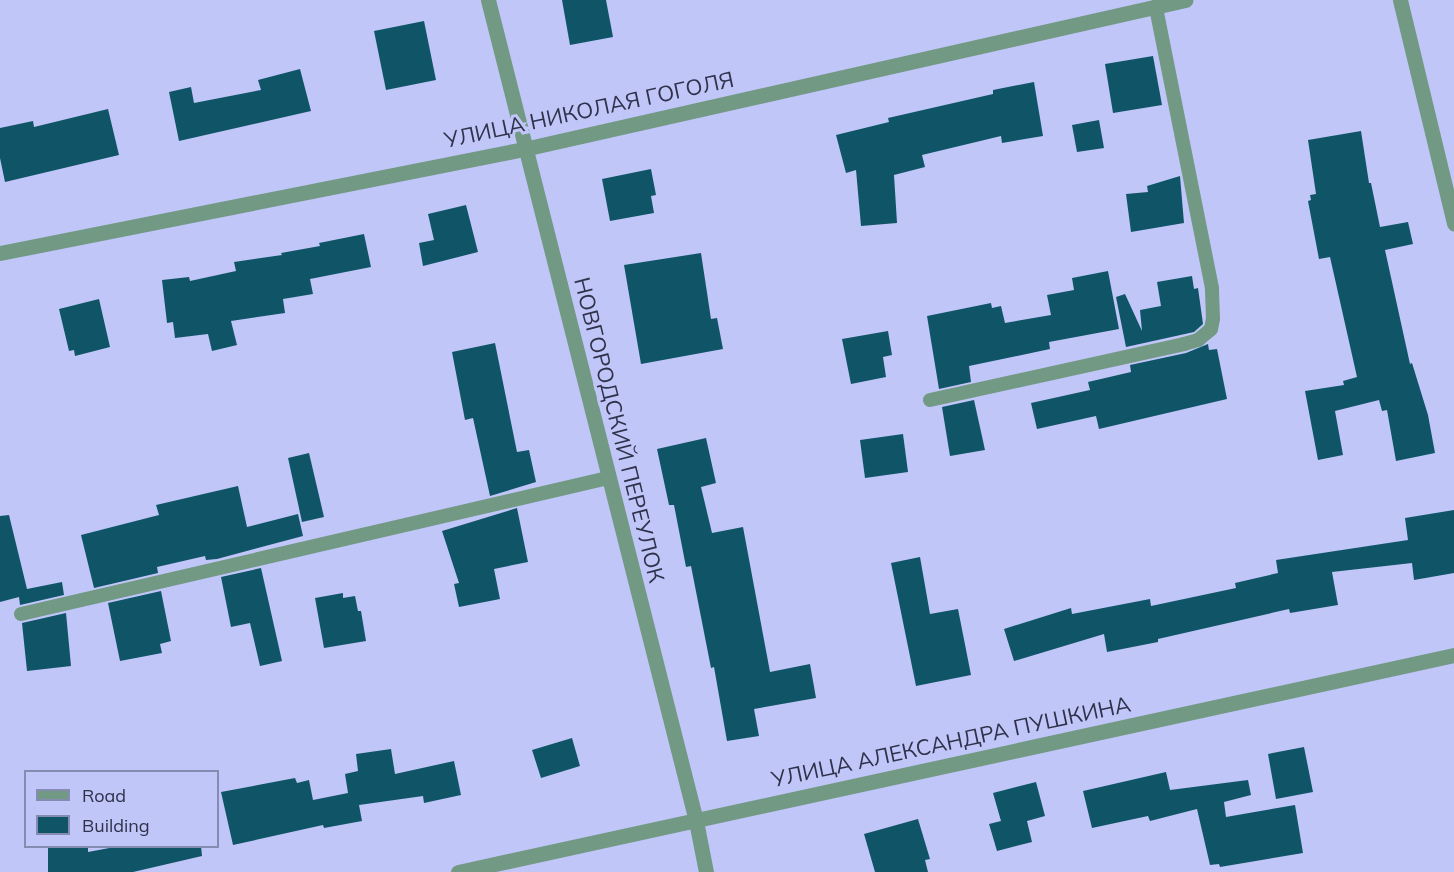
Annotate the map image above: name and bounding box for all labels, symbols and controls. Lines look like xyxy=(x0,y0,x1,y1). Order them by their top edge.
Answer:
street label: УЛИЦА НИКОЛАЯ ГОГОЛЯ xyxy=(442,66,736,154)
street label: НОВГОРОДСКИЙ ПЕРЕУЛОК xyxy=(568,274,670,586)
street label: УЛИЦА АЛЕКСАНДРА ПУШКИНА xyxy=(769,691,1133,793)
legend xyxy=(24,770,219,848)
text: Road xyxy=(82,784,126,807)
text: Building xyxy=(82,814,150,837)

